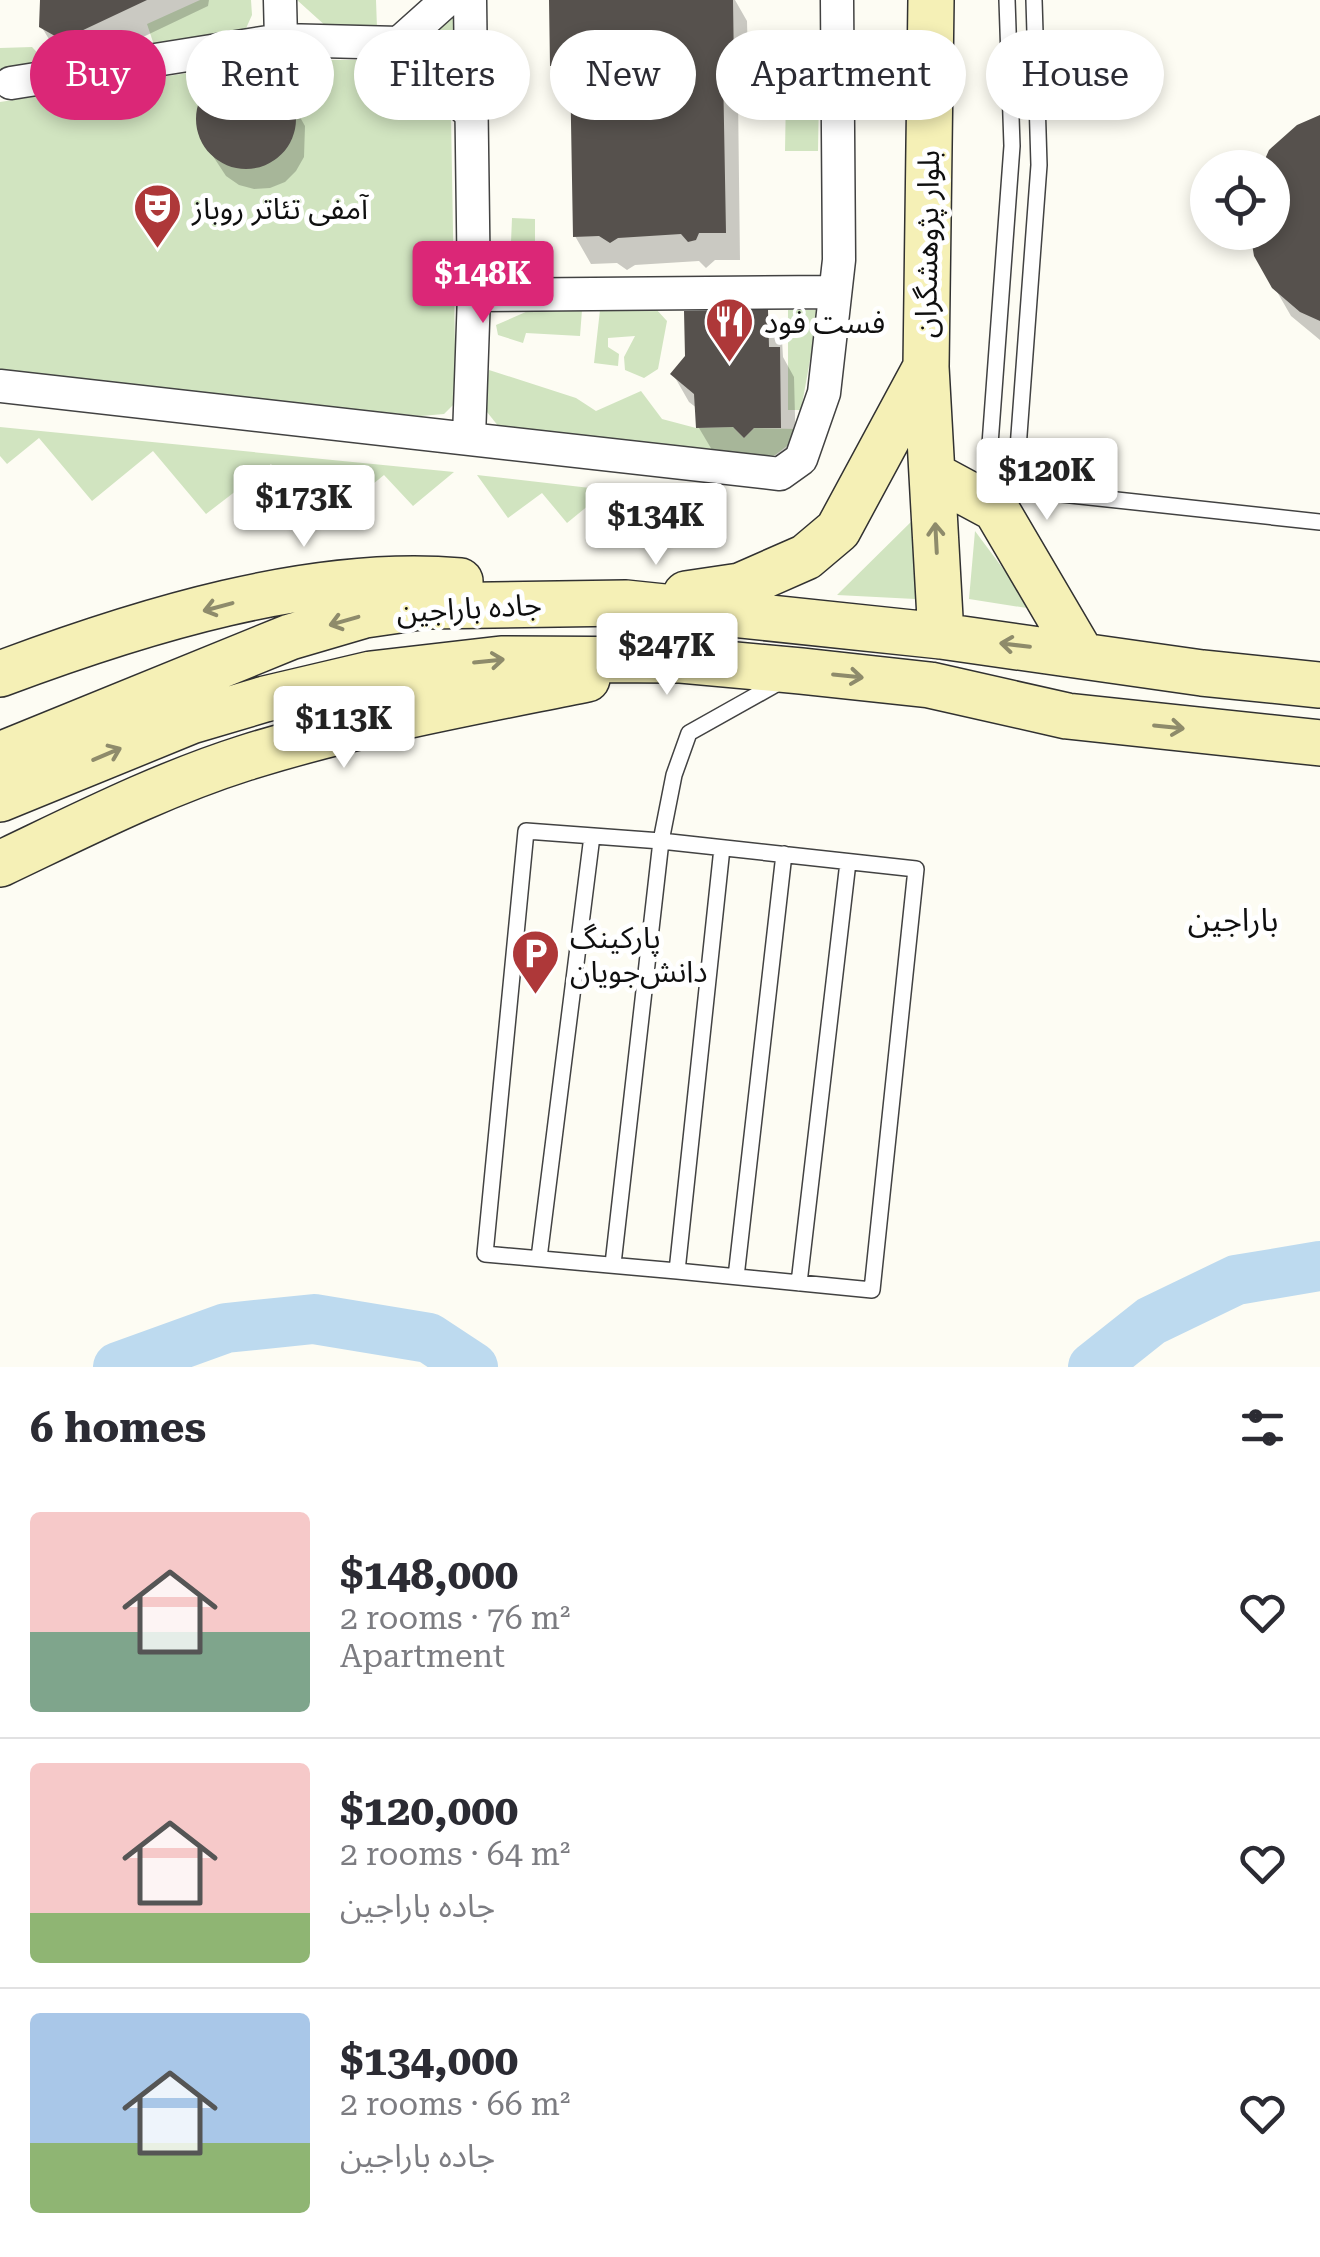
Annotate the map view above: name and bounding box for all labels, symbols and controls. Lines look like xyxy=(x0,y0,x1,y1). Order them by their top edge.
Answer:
chip: Buy xyxy=(30,30,166,120)
chip: Rent xyxy=(186,30,334,120)
chip: Filters xyxy=(354,30,530,120)
chip: New xyxy=(550,30,696,120)
chip: Apartment xyxy=(716,30,966,120)
chip: House xyxy=(986,30,1164,120)
street label: بلوار پژوهشگران xyxy=(908,150,948,338)
map controls xyxy=(1190,150,1290,250)
button: locate xyxy=(1190,150,1290,250)
theatre icon: آمفی تئاتر روباز xyxy=(131,182,183,250)
place label: آمفی تئاتر روباز xyxy=(191,191,369,226)
pin: $148K xyxy=(413,241,553,326)
text: $148K xyxy=(435,254,531,292)
restaurant icon: فست فود xyxy=(703,296,755,364)
place label: فست فود xyxy=(764,305,885,340)
pin: $120K xyxy=(977,438,1117,523)
text: $120K xyxy=(999,451,1095,489)
pin: $173K xyxy=(234,465,374,550)
text: $173K xyxy=(256,478,352,516)
pin: $134K xyxy=(586,483,726,568)
text: $134K xyxy=(608,496,704,534)
one-way arrow xyxy=(926,523,945,555)
street label: جاده باراجین xyxy=(395,587,543,629)
one-way arrow xyxy=(203,598,234,617)
one-way arrow xyxy=(329,613,360,631)
pin: $247K xyxy=(597,613,737,698)
text: $247K xyxy=(619,626,715,664)
one-way arrow xyxy=(999,636,1032,654)
one-way arrow xyxy=(473,651,505,670)
one-way arrow xyxy=(832,667,864,686)
pin: $113K xyxy=(274,686,414,771)
text: $113K xyxy=(296,699,392,737)
one-way arrow xyxy=(1152,718,1185,737)
one-way arrow xyxy=(91,744,122,762)
district label: باراجین xyxy=(1188,901,1278,939)
place label: پارکینگ دانش‌جویان xyxy=(570,920,708,989)
parking icon: پارکینگ دانش‌جویان xyxy=(509,928,561,996)
icon: filters xyxy=(1235,1400,1290,1455)
text: 6 homes xyxy=(30,1403,206,1452)
text: $148,000 xyxy=(340,1550,518,1599)
icon: home xyxy=(110,1552,230,1672)
icon: heart xyxy=(1235,1585,1290,1640)
text: 2 rooms · 76 m² xyxy=(340,1599,570,1637)
text: Apartment xyxy=(340,1637,505,1675)
text: $120,000 xyxy=(340,1786,518,1835)
icon: home xyxy=(110,1803,230,1923)
text: 2 rooms · 64 m² xyxy=(340,1835,570,1873)
icon: heart xyxy=(1235,1836,1290,1891)
text: جاده باراجین xyxy=(340,1887,495,1925)
text: $134,000 xyxy=(340,2036,518,2085)
icon: home xyxy=(110,2053,230,2173)
text: 2 rooms · 66 m² xyxy=(340,2085,570,2123)
icon: heart xyxy=(1235,2086,1290,2141)
text: جاده باراجین xyxy=(340,2137,495,2175)

